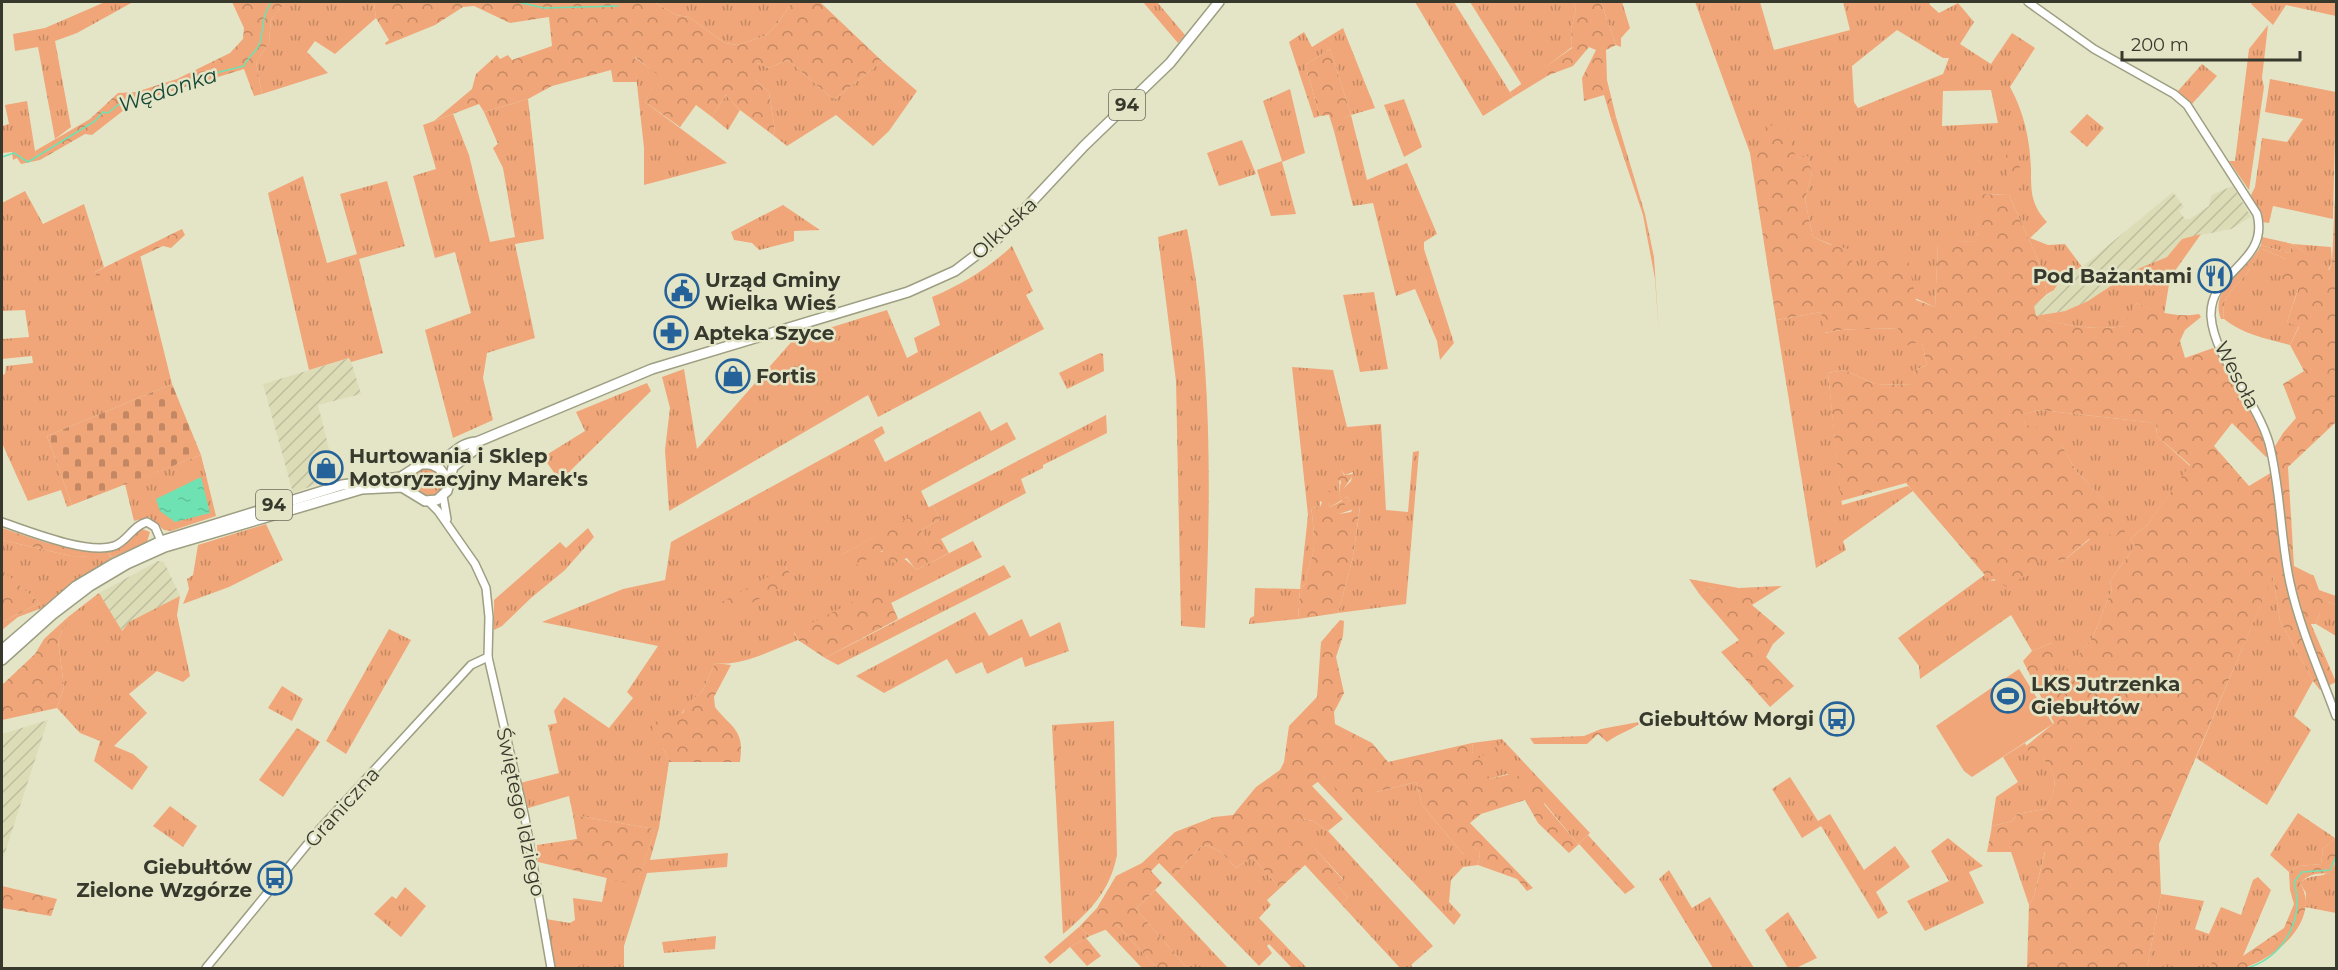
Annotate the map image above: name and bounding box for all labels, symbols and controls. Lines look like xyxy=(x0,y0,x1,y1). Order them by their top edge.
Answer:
scale bar xyxy=(2122,24,2300,62)
text: 200 m xyxy=(2131,34,2189,56)
water label: Wędonka xyxy=(115,62,220,117)
road number: 94 xyxy=(1109,90,1145,120)
street label: Olkuska xyxy=(966,192,1042,264)
restaurant icon: Pod Bażantami xyxy=(2197,258,2233,294)
place label: Pod Bażantami xyxy=(2033,264,2192,288)
place label: Urząd Gminy Wielka Wieś xyxy=(705,268,841,315)
public building icon: Urząd Gminy Wielka Wieś xyxy=(664,273,700,309)
pharmacy icon: Apteka Szyce xyxy=(653,315,689,351)
place label: Apteka Szyce xyxy=(693,321,834,345)
street label: Wesoła xyxy=(2209,337,2265,413)
shop icon: Fortis xyxy=(715,358,751,394)
place label: Fortis xyxy=(756,364,816,388)
place label: Hurtowania i Sklep Motoryzacyjny Marek's xyxy=(349,444,588,491)
shop icon: Hurtowania i Sklep Motoryzacyjny Marek's xyxy=(308,450,344,486)
road number: 94 xyxy=(256,490,292,520)
place label: LKS Jutrzenka Giebułtów xyxy=(2031,672,2180,719)
sports icon: LKS Jutrzenka Giebułtów xyxy=(1990,678,2026,714)
bus stop icon: Giebułtów Morgi xyxy=(1819,701,1855,737)
place label: Giebułtów Morgi xyxy=(1639,707,1814,731)
street label: Świętego Idziego xyxy=(491,725,551,899)
street label: Graniczna xyxy=(300,762,384,852)
place label: Giebułtów Zielone Wzgórze xyxy=(76,855,252,902)
bus stop icon: Giebułtów Zielone Wzgórze xyxy=(257,860,293,896)

